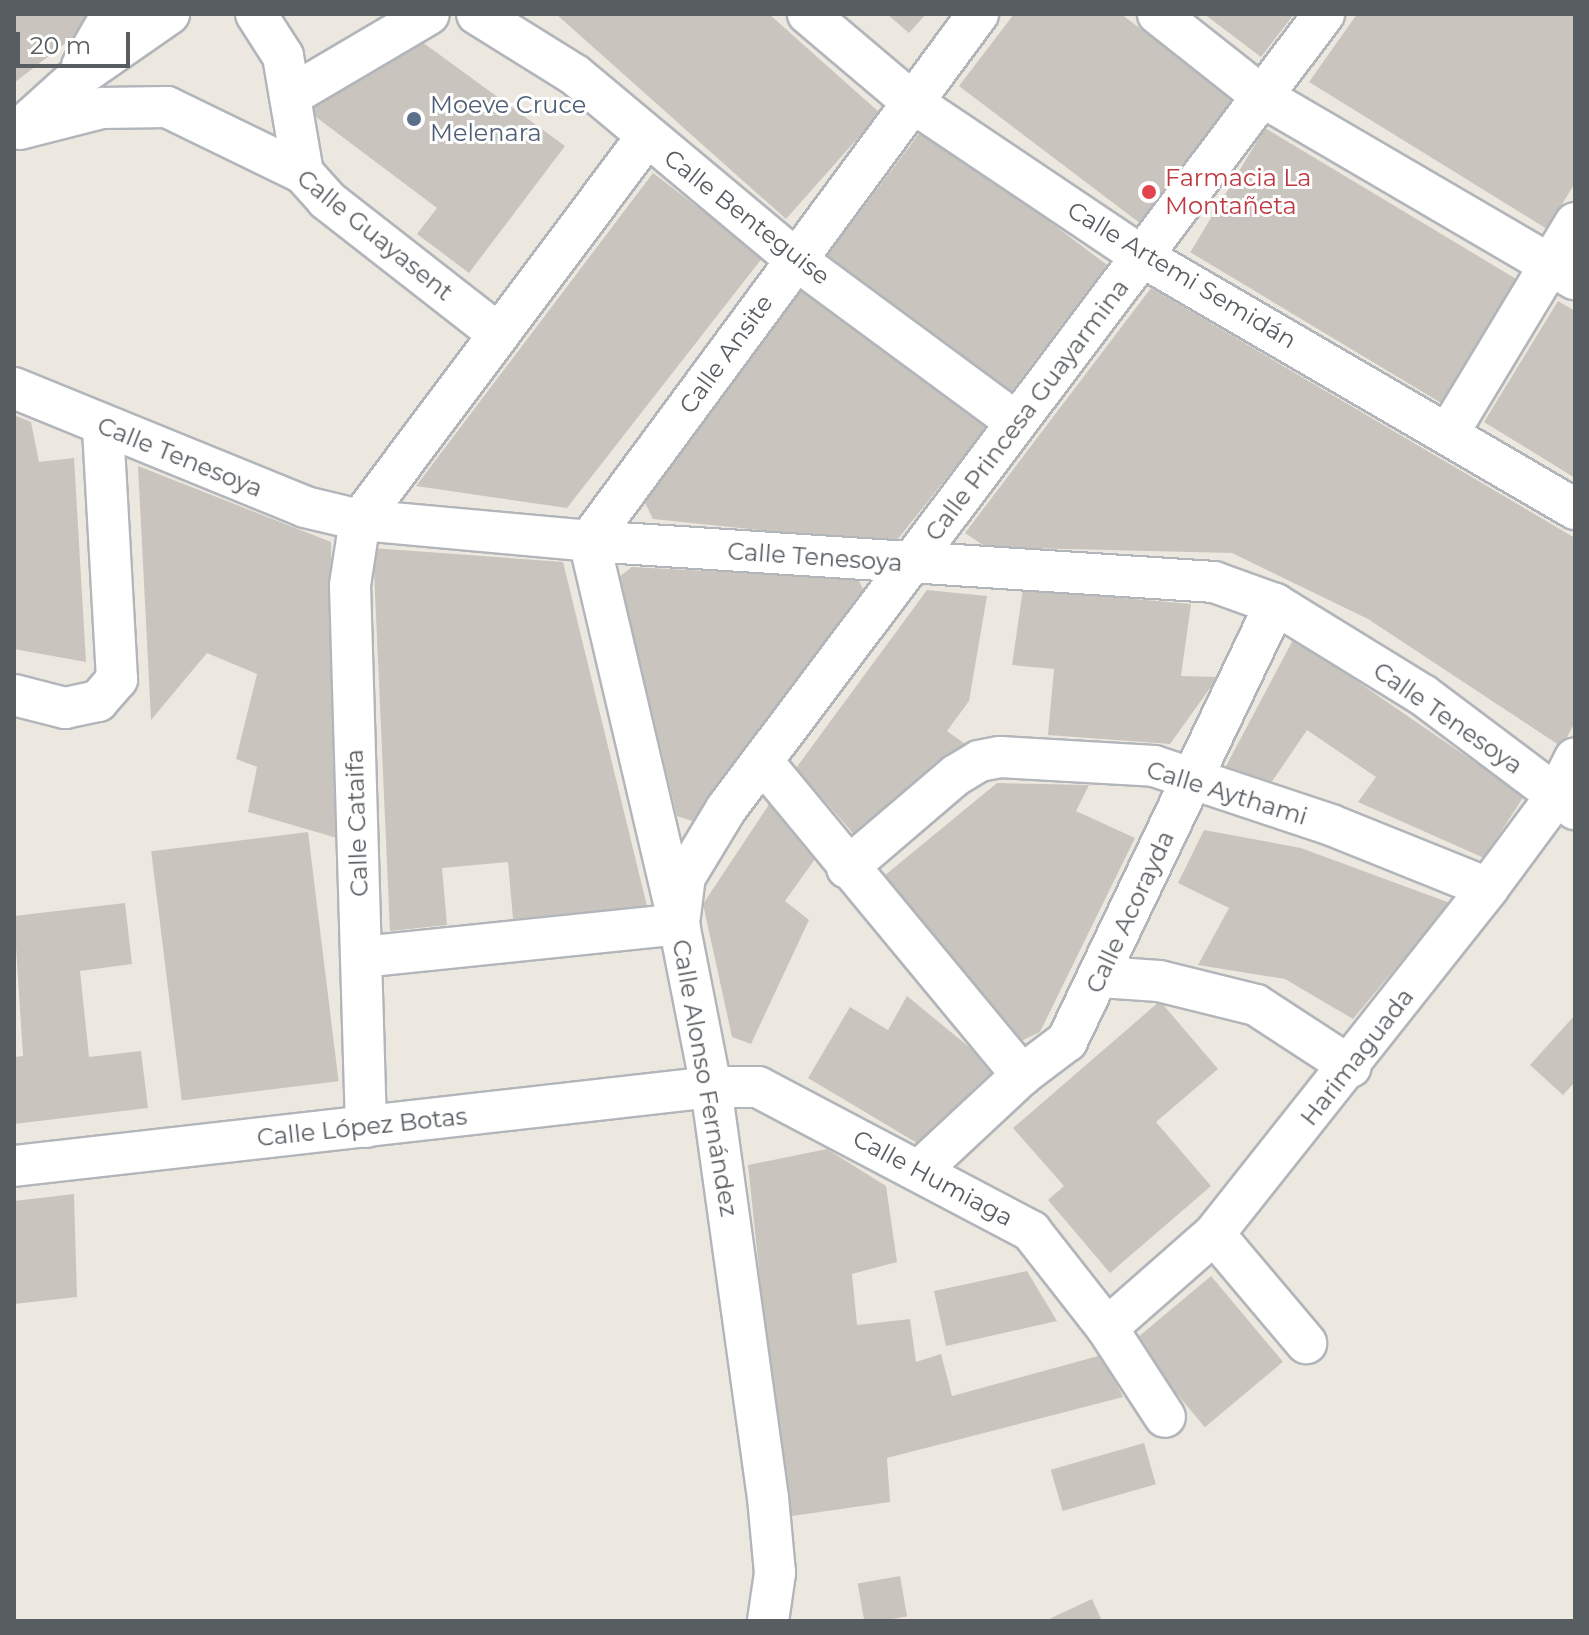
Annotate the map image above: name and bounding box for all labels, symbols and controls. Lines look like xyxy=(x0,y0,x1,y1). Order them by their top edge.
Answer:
scale bar xyxy=(20,16,134,66)
text: 20 m xyxy=(30,31,91,60)
place label: Moeve Cruce Melenara xyxy=(430,91,586,147)
marker: Moeve Cruce Melenara xyxy=(405,110,423,128)
street label: Calle Benteguise xyxy=(658,143,836,291)
street label: Calle Guayasent xyxy=(291,163,459,307)
place label: Farmacia La Montañeta xyxy=(1165,164,1311,220)
marker: Farmacia La Montañeta xyxy=(1140,183,1158,201)
street label: Calle Artemi Semidán xyxy=(1062,195,1302,355)
street label: Calle Princesa Guayarmina xyxy=(919,273,1135,547)
street label: Calle Ansite xyxy=(673,289,779,419)
street label: Calle Tenesoya xyxy=(93,411,267,503)
street label: Calle Tenesoya xyxy=(726,537,904,577)
street label: Calle Tenesoya xyxy=(1368,656,1528,780)
street label: Calle Cataifa xyxy=(340,749,374,897)
street label: Calle Aythami xyxy=(1143,755,1311,831)
street label: Calle Acorayda xyxy=(1080,826,1180,998)
street label: Calle Alonso Fernández xyxy=(666,937,744,1219)
street label: Harimaguada xyxy=(1294,983,1420,1131)
street label: Calle López Botas xyxy=(255,1102,469,1152)
street label: Calle Humiaga xyxy=(848,1124,1018,1232)

